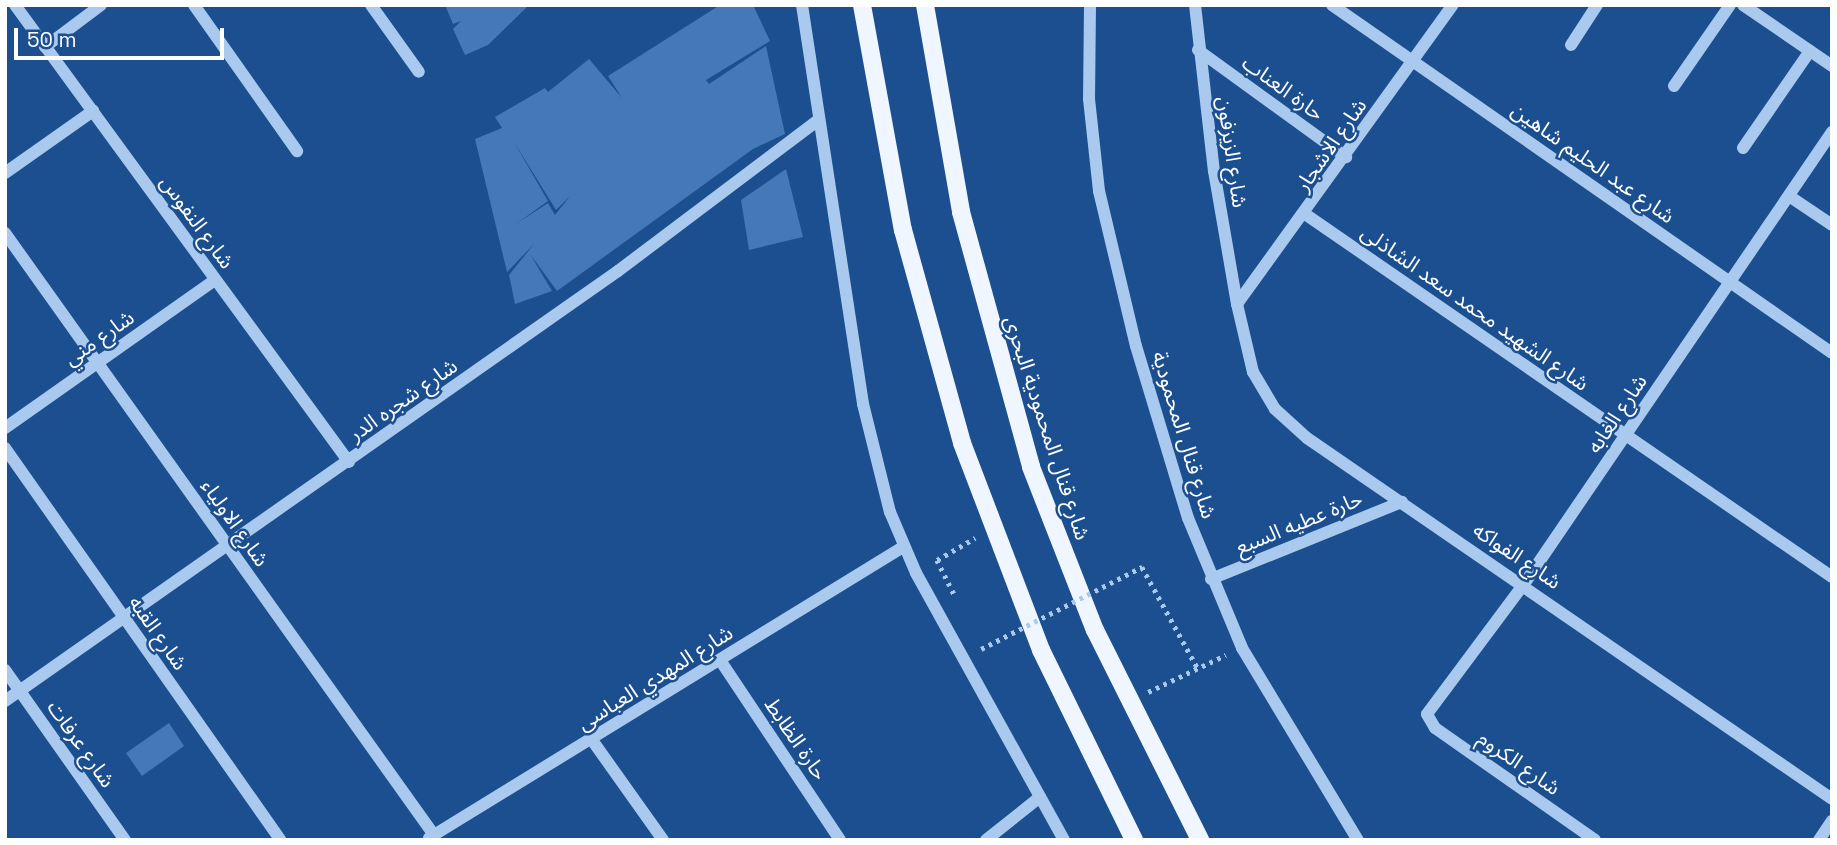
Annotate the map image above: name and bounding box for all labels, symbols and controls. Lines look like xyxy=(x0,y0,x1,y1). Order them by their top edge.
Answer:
scale bar xyxy=(18,14,228,58)
text: 50 m xyxy=(27,26,77,53)
street label: حارة العناب xyxy=(1237,50,1329,126)
street label: شارع الاشجار xyxy=(1290,94,1372,196)
street label: شارع الزيزفون xyxy=(1212,95,1252,209)
street label: شارع عبد الحليم شاهين xyxy=(1506,97,1680,229)
street label: شارع النفوس xyxy=(155,170,239,274)
street label: شارع الشهيد محمد سعد الشاذلى xyxy=(1356,220,1594,396)
street label: شارع مني xyxy=(59,305,139,371)
street label: شارع قنال المحمودية البحرى xyxy=(999,313,1095,543)
street label: شارع قنال المحمودية xyxy=(1147,348,1221,522)
street label: شارع شجره الدر xyxy=(344,353,462,447)
street label: شارع الغابه xyxy=(1581,370,1653,458)
street label: شارع الاولياء xyxy=(196,474,274,572)
street label: حارة عطيه السبع xyxy=(1232,486,1366,560)
street label: شارع الفواكه xyxy=(1468,517,1566,595)
street label: شارع القبه xyxy=(123,591,193,675)
street label: شارع المهدي العباسى xyxy=(573,620,737,736)
street label: حارة الظابط xyxy=(759,693,833,785)
street label: شارع عرفات xyxy=(42,695,120,793)
street label: شارع الكروم xyxy=(1473,725,1565,801)

